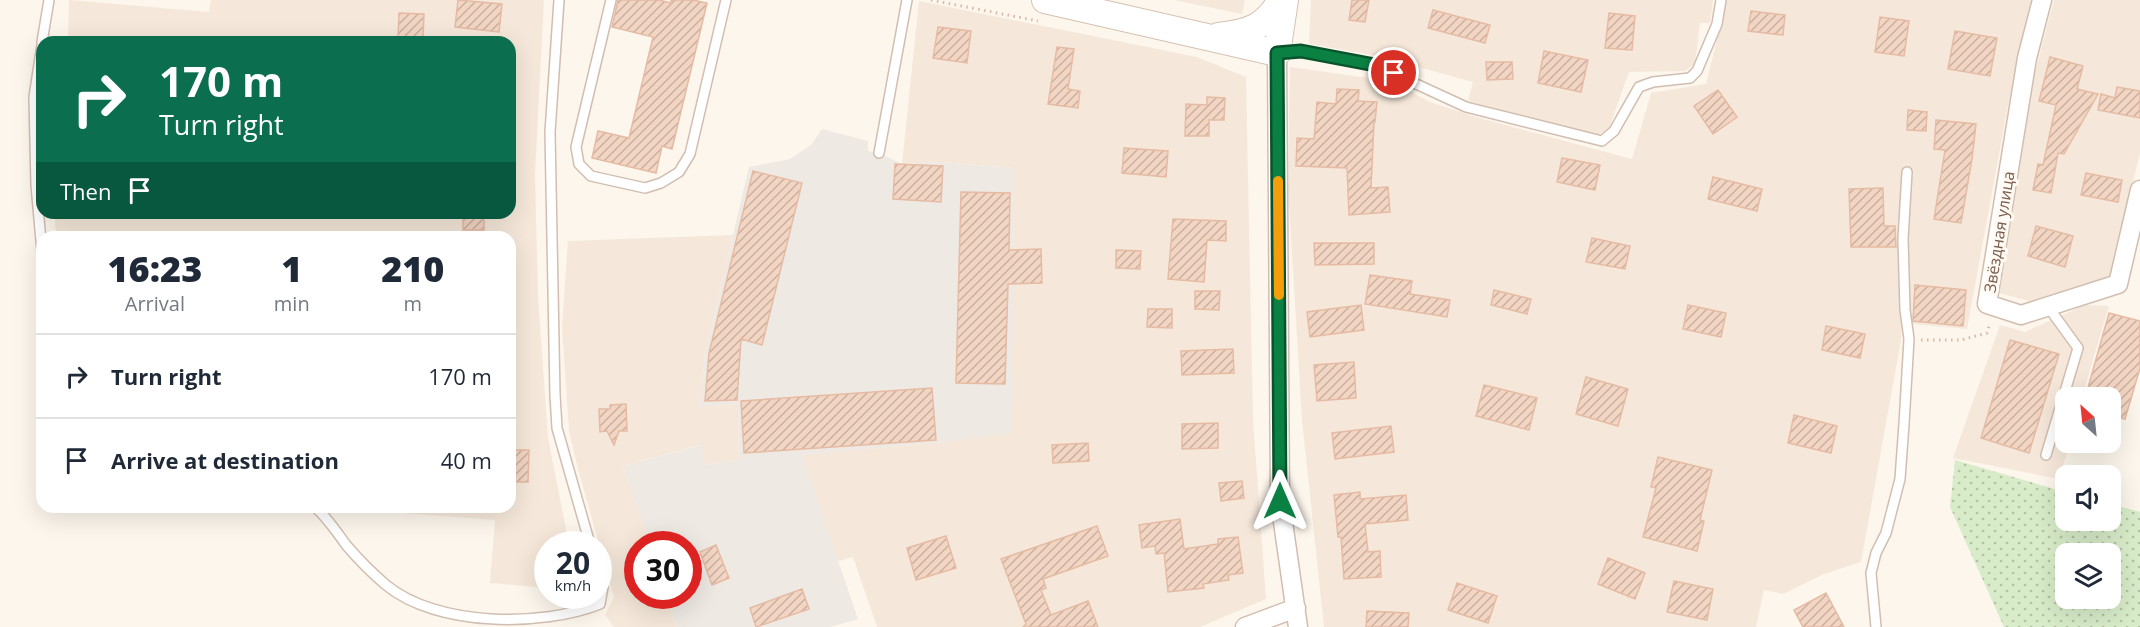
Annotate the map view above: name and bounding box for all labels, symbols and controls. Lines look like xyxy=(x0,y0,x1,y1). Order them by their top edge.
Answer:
pin xyxy=(1368,47,1419,98)
text: 170 m xyxy=(159,52,283,109)
icon: arrive xyxy=(1377,56,1410,89)
icon: right xyxy=(60,60,138,138)
text: Turn right xyxy=(159,106,284,143)
street label: Звёздная улица xyxy=(1979,170,2019,294)
icon: arrive xyxy=(123,174,156,207)
text: Then xyxy=(60,176,111,206)
text: 16:23 xyxy=(108,244,202,293)
text: 1 xyxy=(281,244,302,293)
text: 210 xyxy=(381,244,444,293)
text: Arrival xyxy=(125,290,185,317)
text: min xyxy=(274,290,310,317)
text: m xyxy=(404,290,422,317)
icon: right xyxy=(60,360,93,393)
text: Turn right xyxy=(111,361,222,391)
text: 170 m xyxy=(428,361,492,391)
north arrow xyxy=(2055,387,2121,453)
map controls xyxy=(2055,387,2121,609)
icon: arrive xyxy=(60,444,93,477)
text: Arrive at destination xyxy=(111,445,339,475)
text: 40 m xyxy=(441,445,492,475)
button: sound xyxy=(2055,465,2121,531)
position arrow xyxy=(1248,469,1312,533)
speed limit sign: 30 xyxy=(624,531,702,609)
text: 20 xyxy=(556,542,590,583)
button: layers xyxy=(2055,543,2121,609)
text: km/h xyxy=(555,575,591,595)

